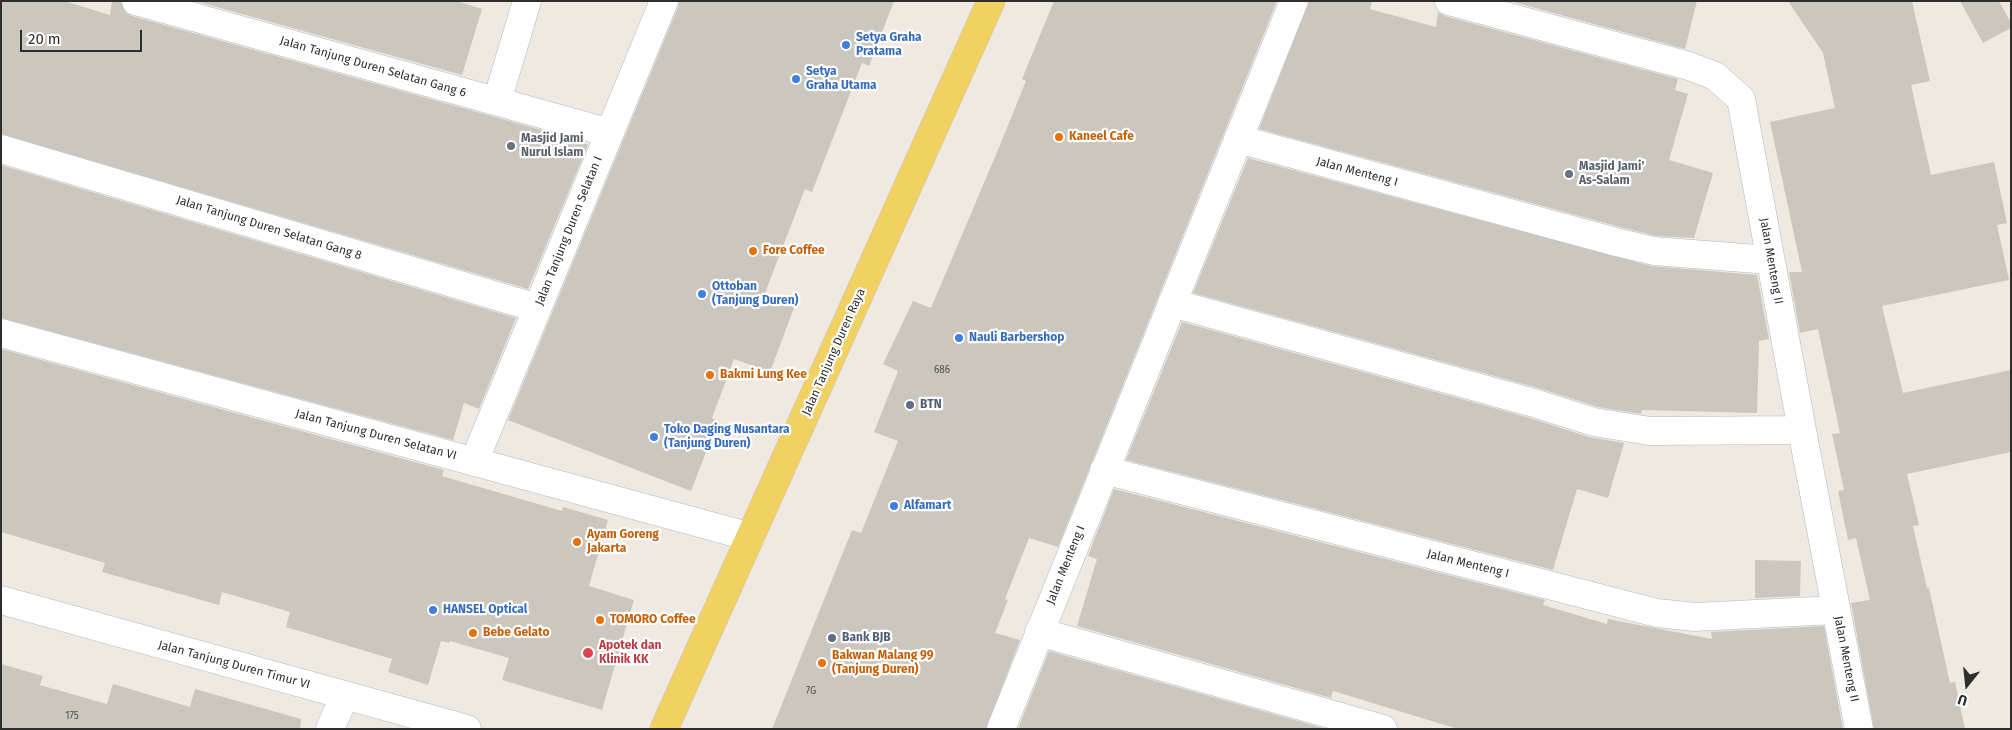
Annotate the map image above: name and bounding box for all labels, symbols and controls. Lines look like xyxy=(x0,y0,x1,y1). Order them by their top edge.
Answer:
scale bar xyxy=(22,20,145,52)
text: 20 m xyxy=(28,30,61,48)
place label: Setya Graha Pratama xyxy=(856,31,922,59)
street label: Jalan Tanjung Duren Selatan Gang 6 xyxy=(278,33,468,101)
marker: Setya Graha Pratama xyxy=(840,39,852,51)
place label: Setya Graha Utama xyxy=(806,65,877,93)
marker: Setya Graha Utama xyxy=(790,73,802,85)
place label: Kaneel Cafe xyxy=(1069,130,1134,144)
marker: Kaneel Cafe xyxy=(1053,131,1065,143)
place label: Masjid Jami Nurul Islam xyxy=(521,132,583,160)
marker: Masjid Jami Nurul Islam xyxy=(505,140,517,152)
street label: Jalan Tanjung Duren Selatan I xyxy=(532,154,606,308)
street label: Jalan Menteng I xyxy=(1315,154,1399,190)
place label: Masjid Jami' As-Salam xyxy=(1579,160,1644,188)
marker: Masjid Jami' As-Salam xyxy=(1563,168,1575,180)
street label: Jalan Tanjung Duren Selatan Gang 8 xyxy=(175,193,363,263)
street label: Jalan Menteng II xyxy=(1756,217,1786,305)
place label: Fore Coffee xyxy=(763,244,825,258)
marker: Fore Coffee xyxy=(747,245,759,257)
place label: Ottoban (Tanjung Duren) xyxy=(712,280,798,308)
street label: Jalan Tanjung Duren Raya xyxy=(799,286,869,418)
marker: Ottoban (Tanjung Duren) xyxy=(696,288,708,300)
place label: Nauli Barbershop xyxy=(969,331,1064,345)
marker: Nauli Barbershop xyxy=(953,332,965,344)
house number: 686 xyxy=(934,364,950,376)
place label: Bakmi Lung Kee xyxy=(720,368,807,382)
marker: Bakmi Lung Kee xyxy=(704,369,716,381)
place label: BTN xyxy=(920,398,942,412)
marker: BTN xyxy=(904,399,916,411)
street label: Jalan Tanjung Duren Selatan VI xyxy=(294,407,458,463)
place label: Toko Daging Nusantara (Tanjung Duren) xyxy=(664,423,790,451)
marker: Toko Daging Nusantara (Tanjung Duren) xyxy=(648,431,660,443)
place label: Alfamart xyxy=(904,499,951,513)
marker: Alfamart xyxy=(888,500,900,512)
street label: Jalan Menteng I xyxy=(1044,523,1088,607)
place label: Ayam Goreng Jakarta xyxy=(587,528,659,556)
marker: Ayam Goreng Jakarta xyxy=(571,536,583,548)
street label: Jalan Menteng I xyxy=(1426,547,1510,581)
place label: HANSEL Optical xyxy=(443,603,527,617)
marker: HANSEL Optical xyxy=(427,604,439,616)
place label: TOMORO Coffee xyxy=(610,613,696,627)
marker: TOMORO Coffee xyxy=(594,614,606,626)
street label: Jalan Menteng II xyxy=(1831,615,1861,703)
place label: Bebe Gelato xyxy=(483,626,550,640)
marker: Bebe Gelato xyxy=(467,627,479,639)
place label: Bank BJB xyxy=(842,631,891,645)
marker: Bank BJB xyxy=(826,632,838,644)
street label: Jalan Tanjung Duren Timur VI xyxy=(156,638,312,692)
place label: Apotek dan Klinik KK xyxy=(599,639,661,667)
marker: Apotek dan Klinik KK xyxy=(581,646,595,660)
place label: Bakwan Malang 99 (Tanjung Duren) xyxy=(832,649,934,677)
marker: Bakwan Malang 99 (Tanjung Duren) xyxy=(816,657,828,669)
north arrow xyxy=(1942,660,1992,710)
house number: 7G xyxy=(806,685,816,697)
text: U xyxy=(1956,690,1969,709)
house number: 175 xyxy=(65,710,79,722)

